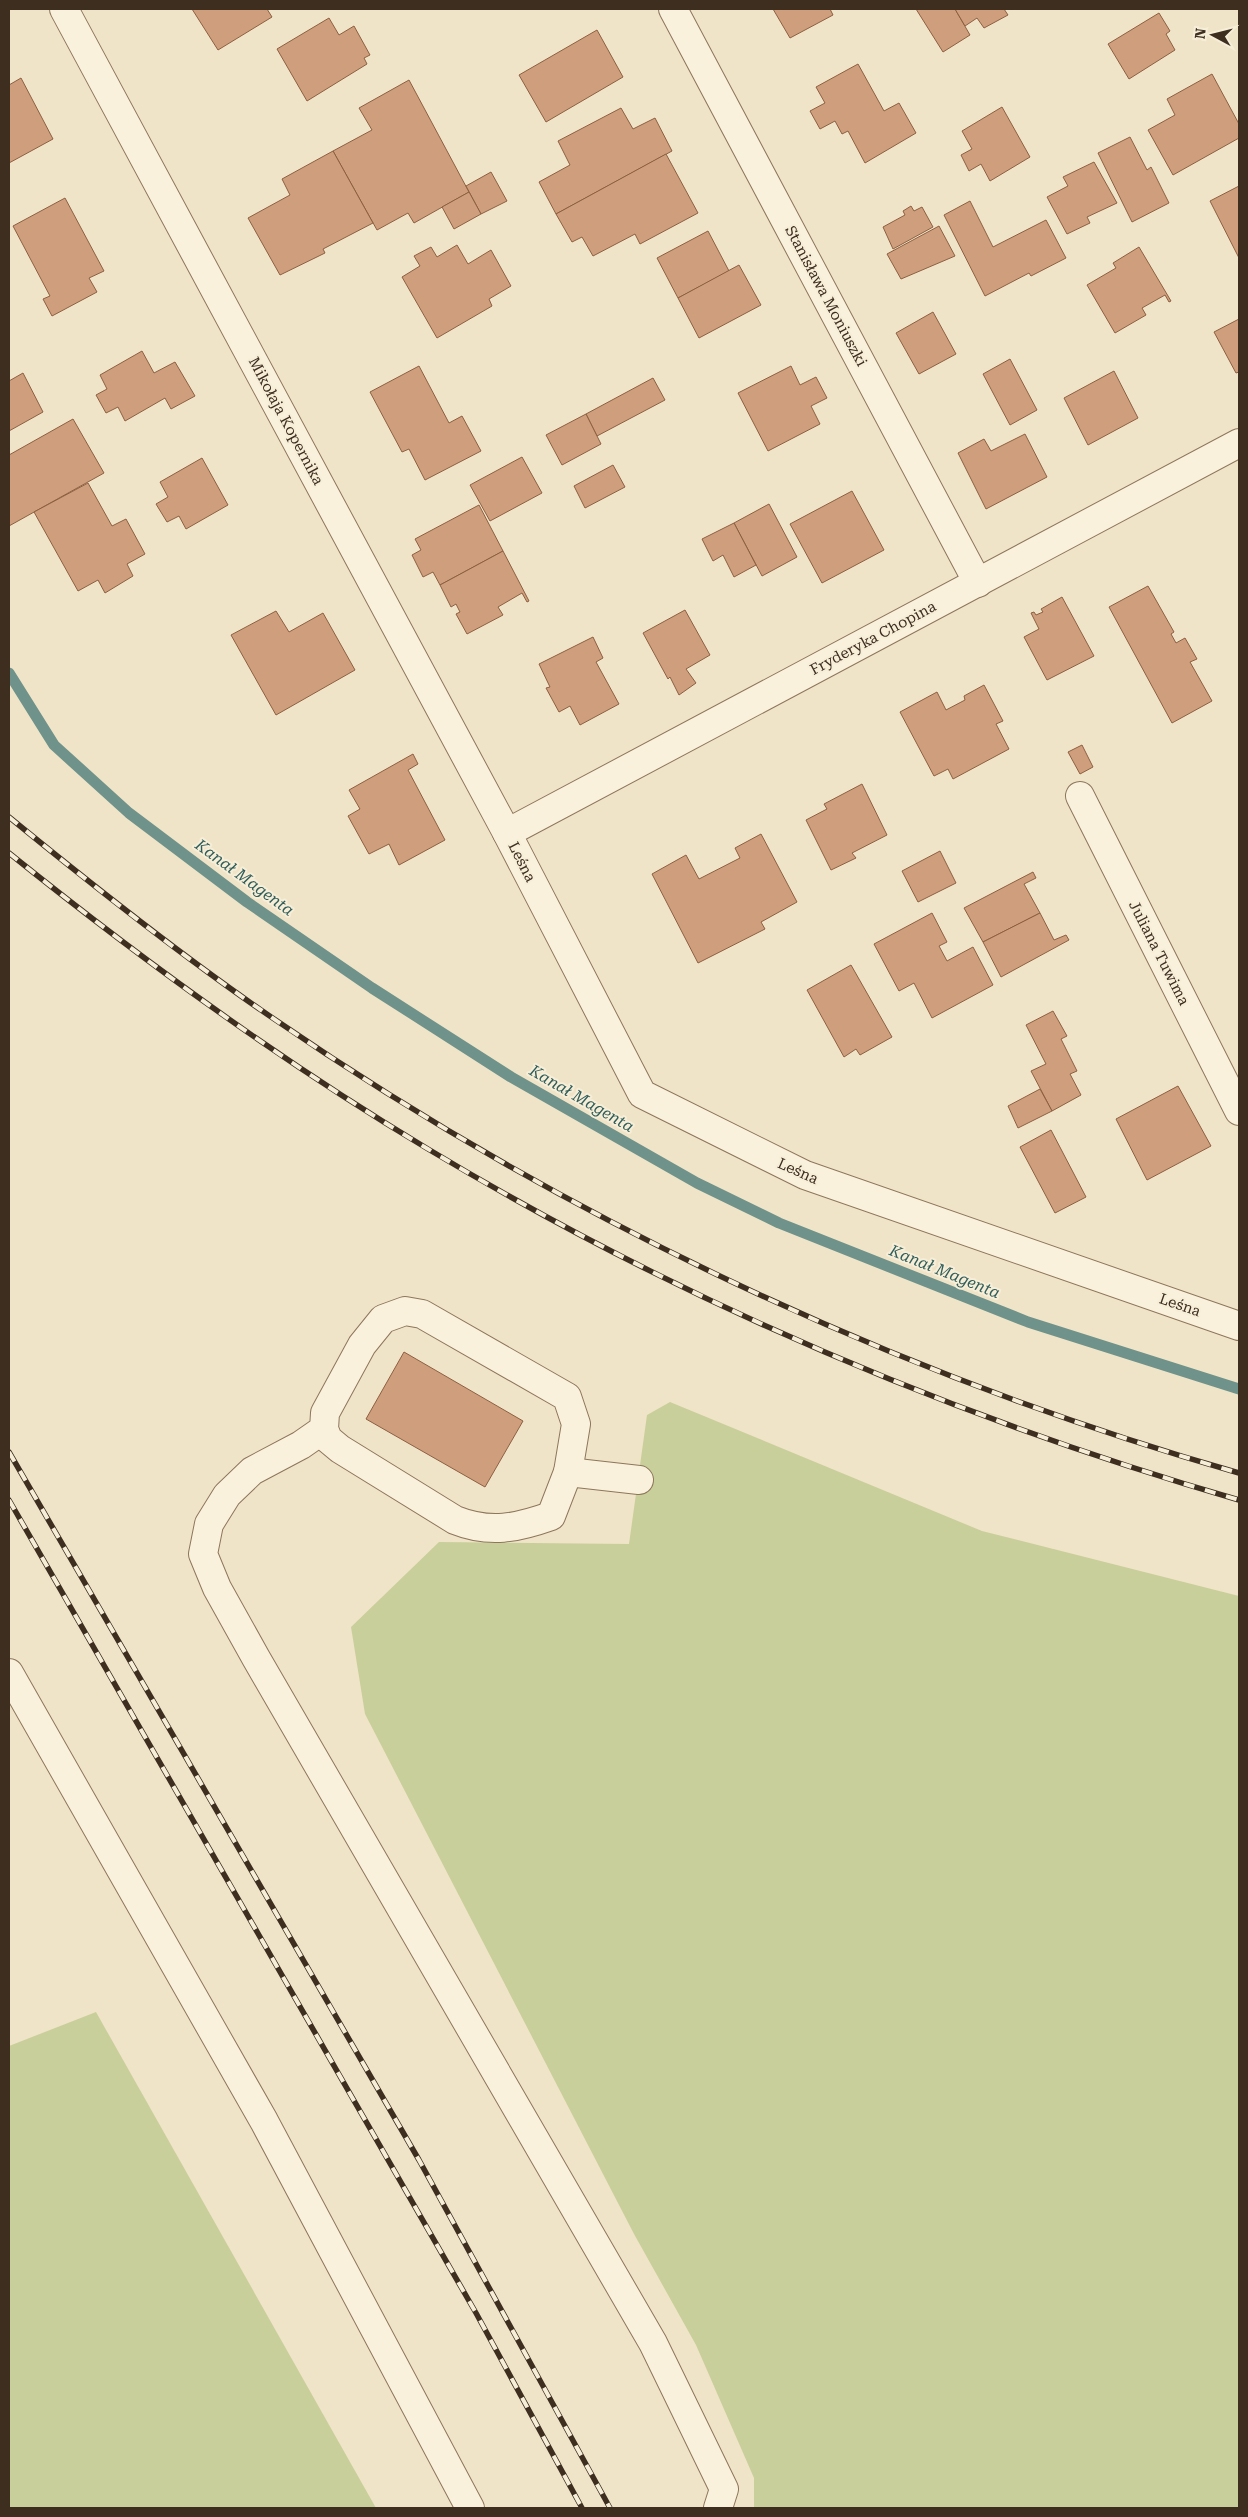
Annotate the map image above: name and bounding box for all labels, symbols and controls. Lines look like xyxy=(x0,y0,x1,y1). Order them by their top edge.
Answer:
north arrow xyxy=(1188,10,1238,60)
text: N xyxy=(1191,27,1209,40)
street label: Stanisława Moniuszki xyxy=(781,223,871,370)
street label: Mikołaja Kopernika xyxy=(245,354,327,488)
street label: Fryderyka Chopina xyxy=(807,597,939,679)
water label: Kanał Magenta xyxy=(191,835,298,920)
street label: Leśna xyxy=(504,839,540,885)
street label: Juliana Tuwima xyxy=(1125,898,1193,1008)
water label: Kanał Magenta xyxy=(525,1060,638,1136)
street label: Leśna xyxy=(775,1154,821,1188)
water label: Kanał Magenta xyxy=(886,1240,1003,1302)
street label: Leśna xyxy=(1157,1290,1203,1320)

